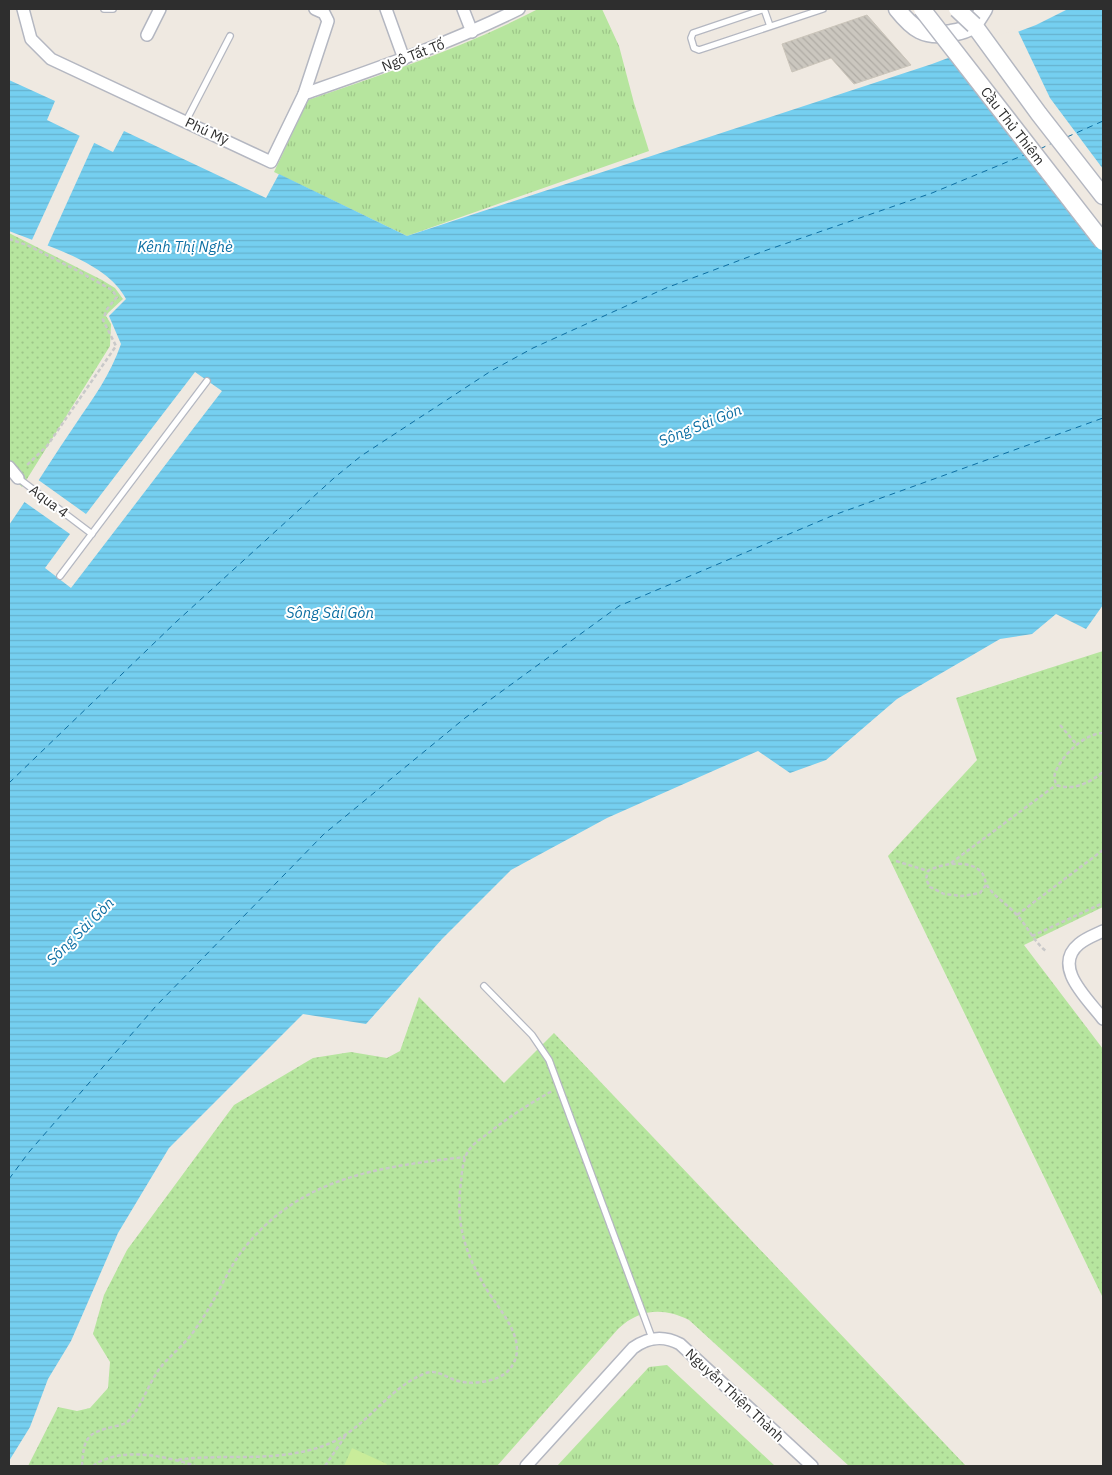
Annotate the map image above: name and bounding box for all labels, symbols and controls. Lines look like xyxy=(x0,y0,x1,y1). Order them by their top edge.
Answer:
street label: Ngô Tất Tố xyxy=(379,35,447,75)
street label: Cầu Thủ Thiêm xyxy=(977,83,1049,169)
street label: Phú Mỹ xyxy=(182,113,232,149)
water label: Kênh Thị Nghè xyxy=(137,237,233,256)
water label: Sông Sài Gòn xyxy=(656,400,744,450)
street label: Aqua 4 xyxy=(26,481,72,521)
water label: Sông Sài Gòn xyxy=(286,603,374,622)
water label: Sông Sài Gòn xyxy=(42,893,118,969)
street label: Nguyễn Thiện Thành xyxy=(682,1344,788,1446)

